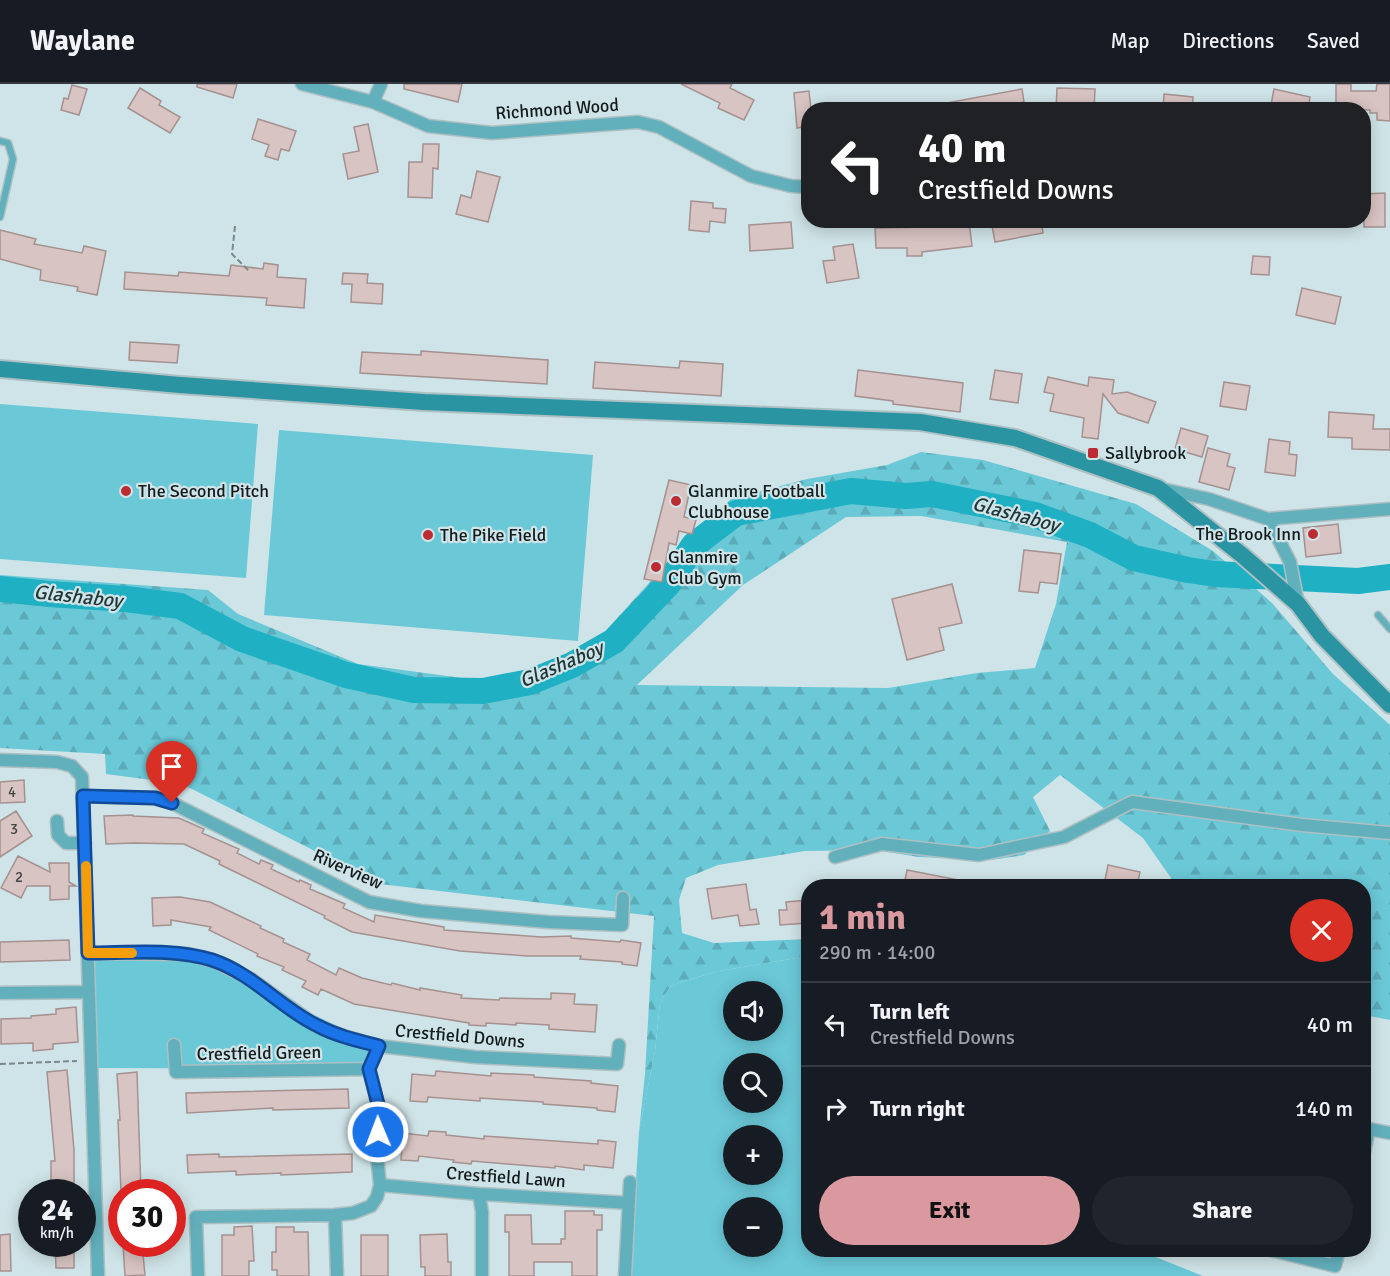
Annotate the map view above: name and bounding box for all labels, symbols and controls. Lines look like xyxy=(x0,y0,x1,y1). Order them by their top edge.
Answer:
text: Waylane xyxy=(30,24,135,58)
text: Map xyxy=(1111,28,1149,54)
text: Directions xyxy=(1182,28,1274,54)
text: Saved xyxy=(1307,28,1360,54)
street label: Richmond Wood xyxy=(494,94,620,124)
text: 40 m xyxy=(918,123,1007,174)
icon: left xyxy=(819,126,897,204)
text: Crestfield Downs xyxy=(918,174,1114,207)
place label: Sallybrook xyxy=(1105,442,1186,464)
marker: Sallybrook xyxy=(1086,446,1100,460)
place label: The Second Pitch xyxy=(138,480,269,502)
place label: Glanmire Football Clubhouse xyxy=(688,480,825,523)
marker: The Second Pitch xyxy=(119,484,133,498)
water label: Glashaboy xyxy=(970,491,1064,539)
marker: Glanmire Football Clubhouse xyxy=(669,494,683,508)
place label: The Brook Inn xyxy=(1196,523,1301,545)
place label: The Pike Field xyxy=(440,524,546,546)
marker: The Brook Inn xyxy=(1306,527,1320,541)
marker: The Pike Field xyxy=(421,528,435,542)
place label: Glanmire Club Gym xyxy=(668,546,741,589)
marker: Glanmire Club Gym xyxy=(649,560,663,574)
water label: Glashaboy xyxy=(33,579,126,614)
water label: Glashaboy xyxy=(515,635,609,693)
pin xyxy=(146,741,197,803)
icon: arrive xyxy=(155,750,188,783)
house number: 4 xyxy=(8,783,16,801)
house number: 3 xyxy=(10,820,18,838)
street label: Riverview xyxy=(310,844,386,894)
house number: 2 xyxy=(15,868,23,886)
text: 1 min xyxy=(819,895,906,940)
button: close xyxy=(1290,899,1353,962)
text: 290 m · 14:00 xyxy=(819,940,935,965)
map controls xyxy=(723,981,783,1257)
button: sound xyxy=(723,981,783,1041)
text: Turn left xyxy=(870,998,950,1025)
icon: left xyxy=(819,1008,852,1041)
text: 40 m xyxy=(1307,1011,1353,1038)
street label: Crestfield Downs xyxy=(394,1019,526,1053)
text: Crestfield Downs xyxy=(870,1025,1015,1050)
street label: Crestfield Green xyxy=(197,1041,321,1065)
button: search xyxy=(723,1053,783,1113)
icon: right xyxy=(819,1092,852,1125)
text: Turn right xyxy=(870,1095,965,1122)
text: 140 m xyxy=(1295,1095,1353,1122)
position arrow xyxy=(346,1100,410,1164)
button: + xyxy=(723,1125,783,1185)
street label: Crestfield Lawn xyxy=(445,1162,567,1192)
button: Exit xyxy=(819,1176,1080,1245)
button: Share xyxy=(1092,1176,1353,1245)
speed limit sign: 30 xyxy=(108,1179,186,1257)
text: 24 xyxy=(41,1192,73,1229)
button: − xyxy=(723,1197,783,1257)
text: km/h xyxy=(40,1224,74,1242)

